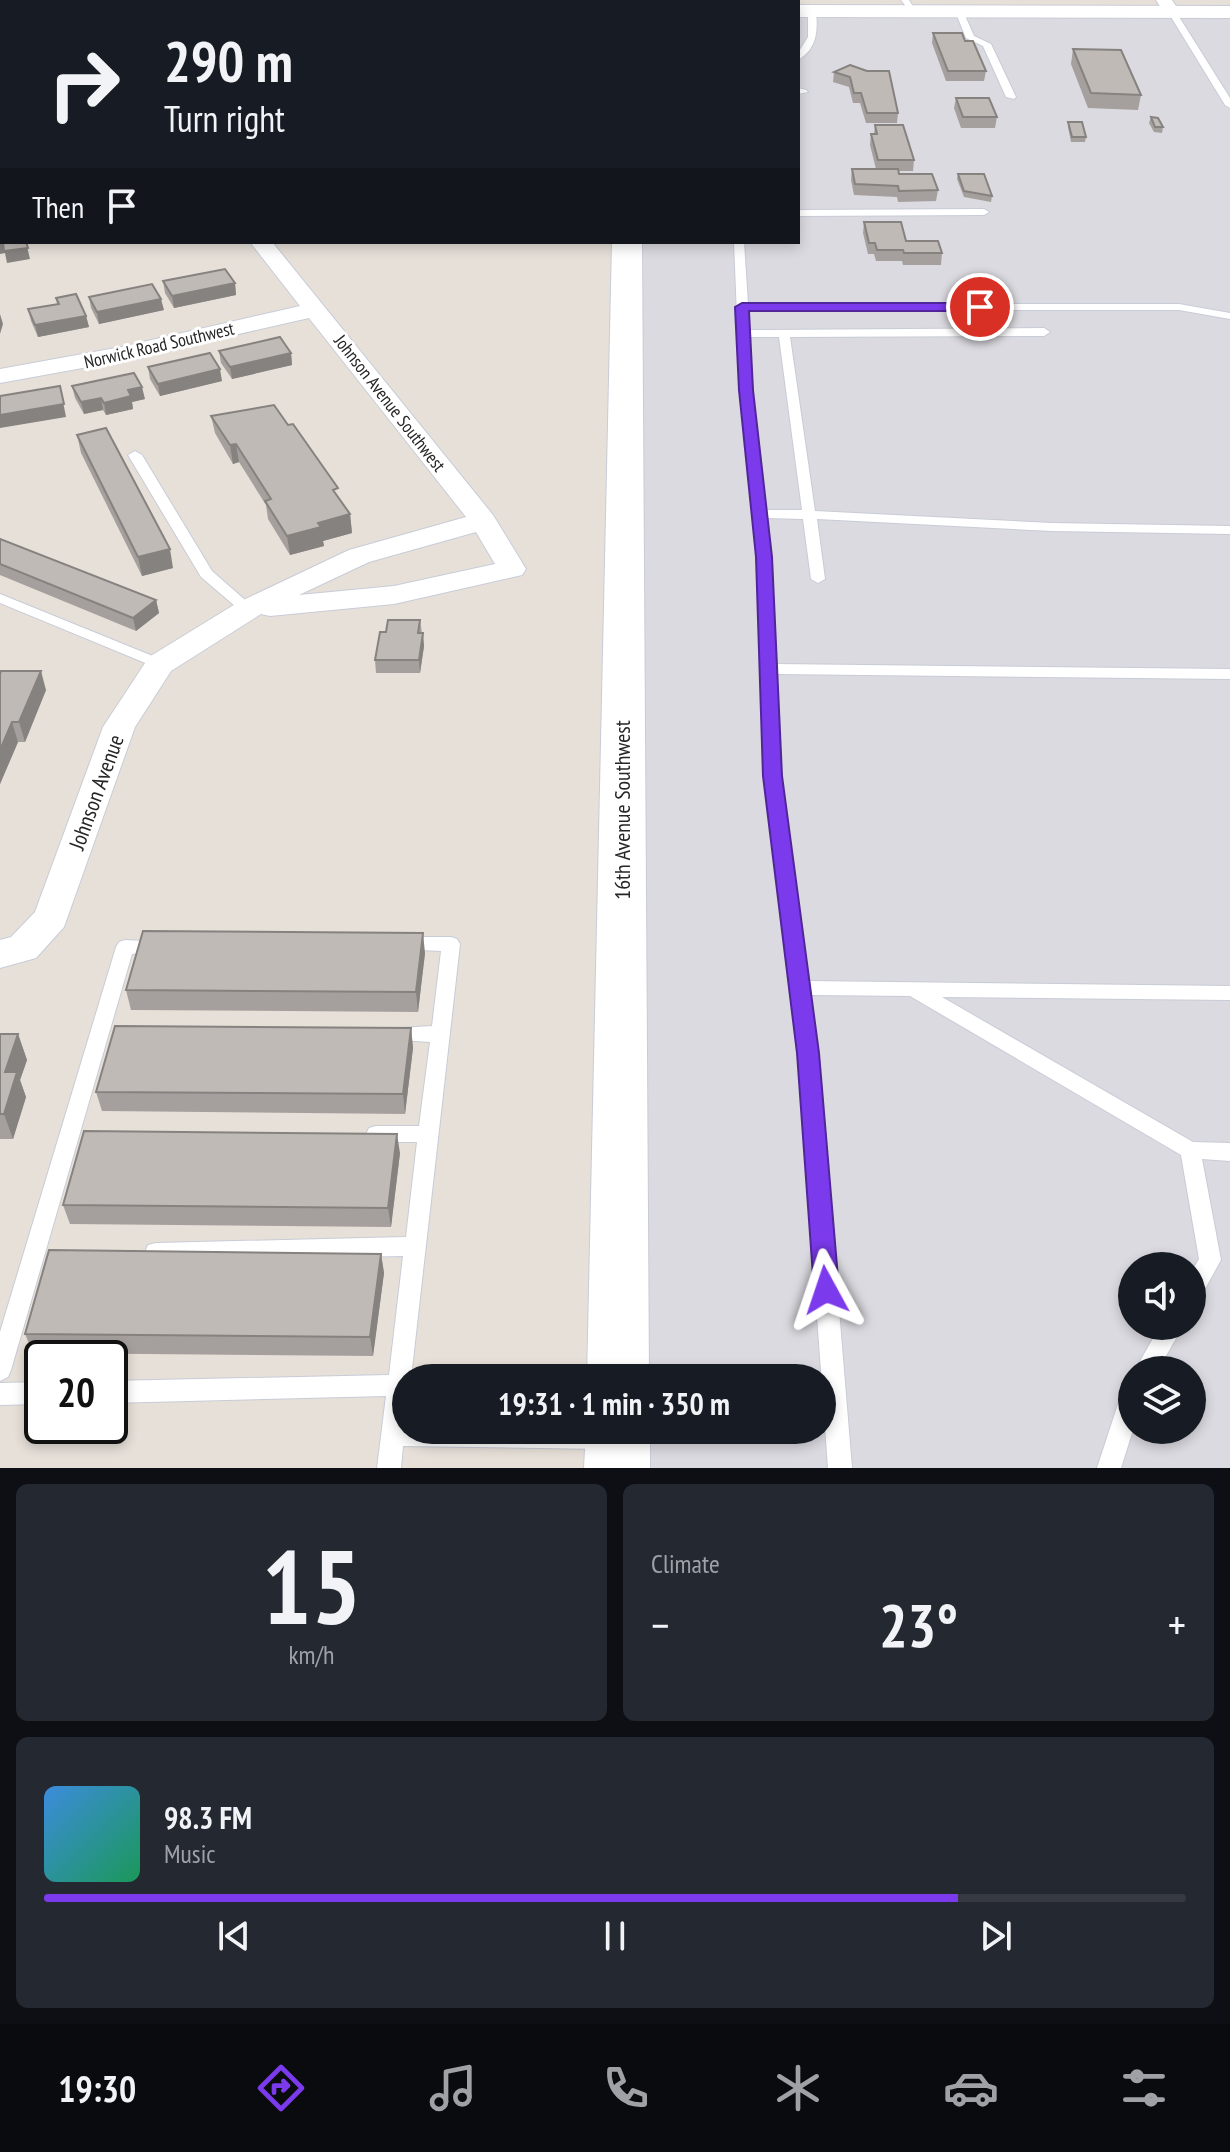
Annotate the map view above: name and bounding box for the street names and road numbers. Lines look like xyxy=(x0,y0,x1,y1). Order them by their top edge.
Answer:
street label: Norwick Road Southwest xyxy=(82,317,236,373)
street label: Johnson Avenue Southwest xyxy=(329,329,451,476)
street label: 16th Avenue Southwest xyxy=(608,720,636,900)
street label: Johnson Avenue xyxy=(62,731,130,854)

